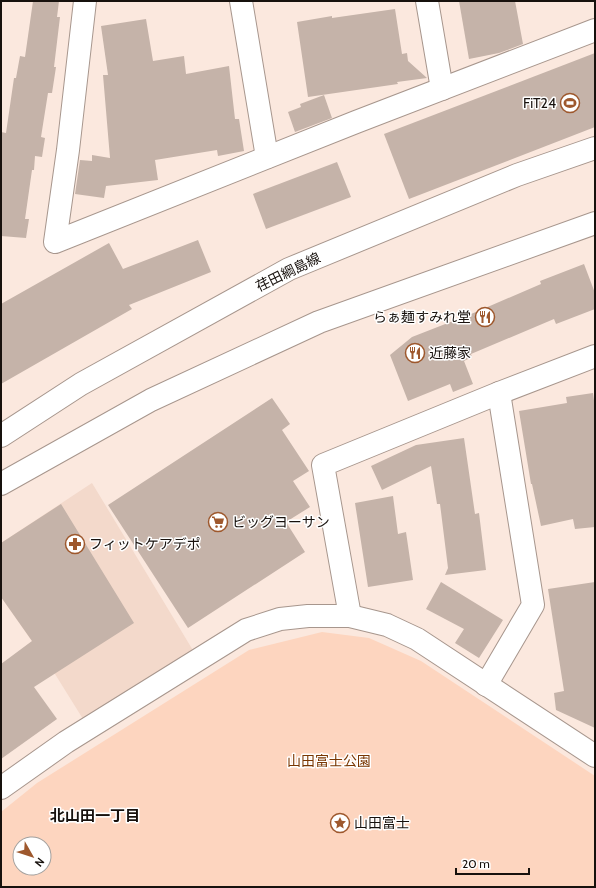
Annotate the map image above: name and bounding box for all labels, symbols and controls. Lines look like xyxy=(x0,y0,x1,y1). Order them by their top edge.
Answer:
sports icon: FiT24 xyxy=(559,92,581,114)
place label: FiT24 xyxy=(523,94,556,112)
street label: 荏田綱島線 xyxy=(253,249,323,295)
restaurant icon: らぁ麺すみれ堂 xyxy=(474,306,496,328)
place label: らぁ麺すみれ堂 xyxy=(373,308,471,326)
restaurant icon: 近藤家 xyxy=(404,342,426,364)
place label: 近藤家 xyxy=(429,344,471,362)
supermarket icon: ビッグヨーサン xyxy=(207,511,229,533)
place label: ビッグヨーサン xyxy=(232,513,330,531)
pharmacy icon: フィットケアデポ xyxy=(64,533,86,555)
place label: フィットケアデポ xyxy=(89,535,201,553)
park label: 山田富士公園 xyxy=(287,752,371,770)
district label: 北山田一丁目 xyxy=(50,807,140,825)
place icon: 山田富士 xyxy=(329,812,351,834)
place label: 山田富士 xyxy=(354,814,410,832)
north arrow xyxy=(12,836,52,876)
scale bar xyxy=(456,850,529,876)
text: N xyxy=(32,855,48,870)
text: 20 m xyxy=(462,856,490,871)

